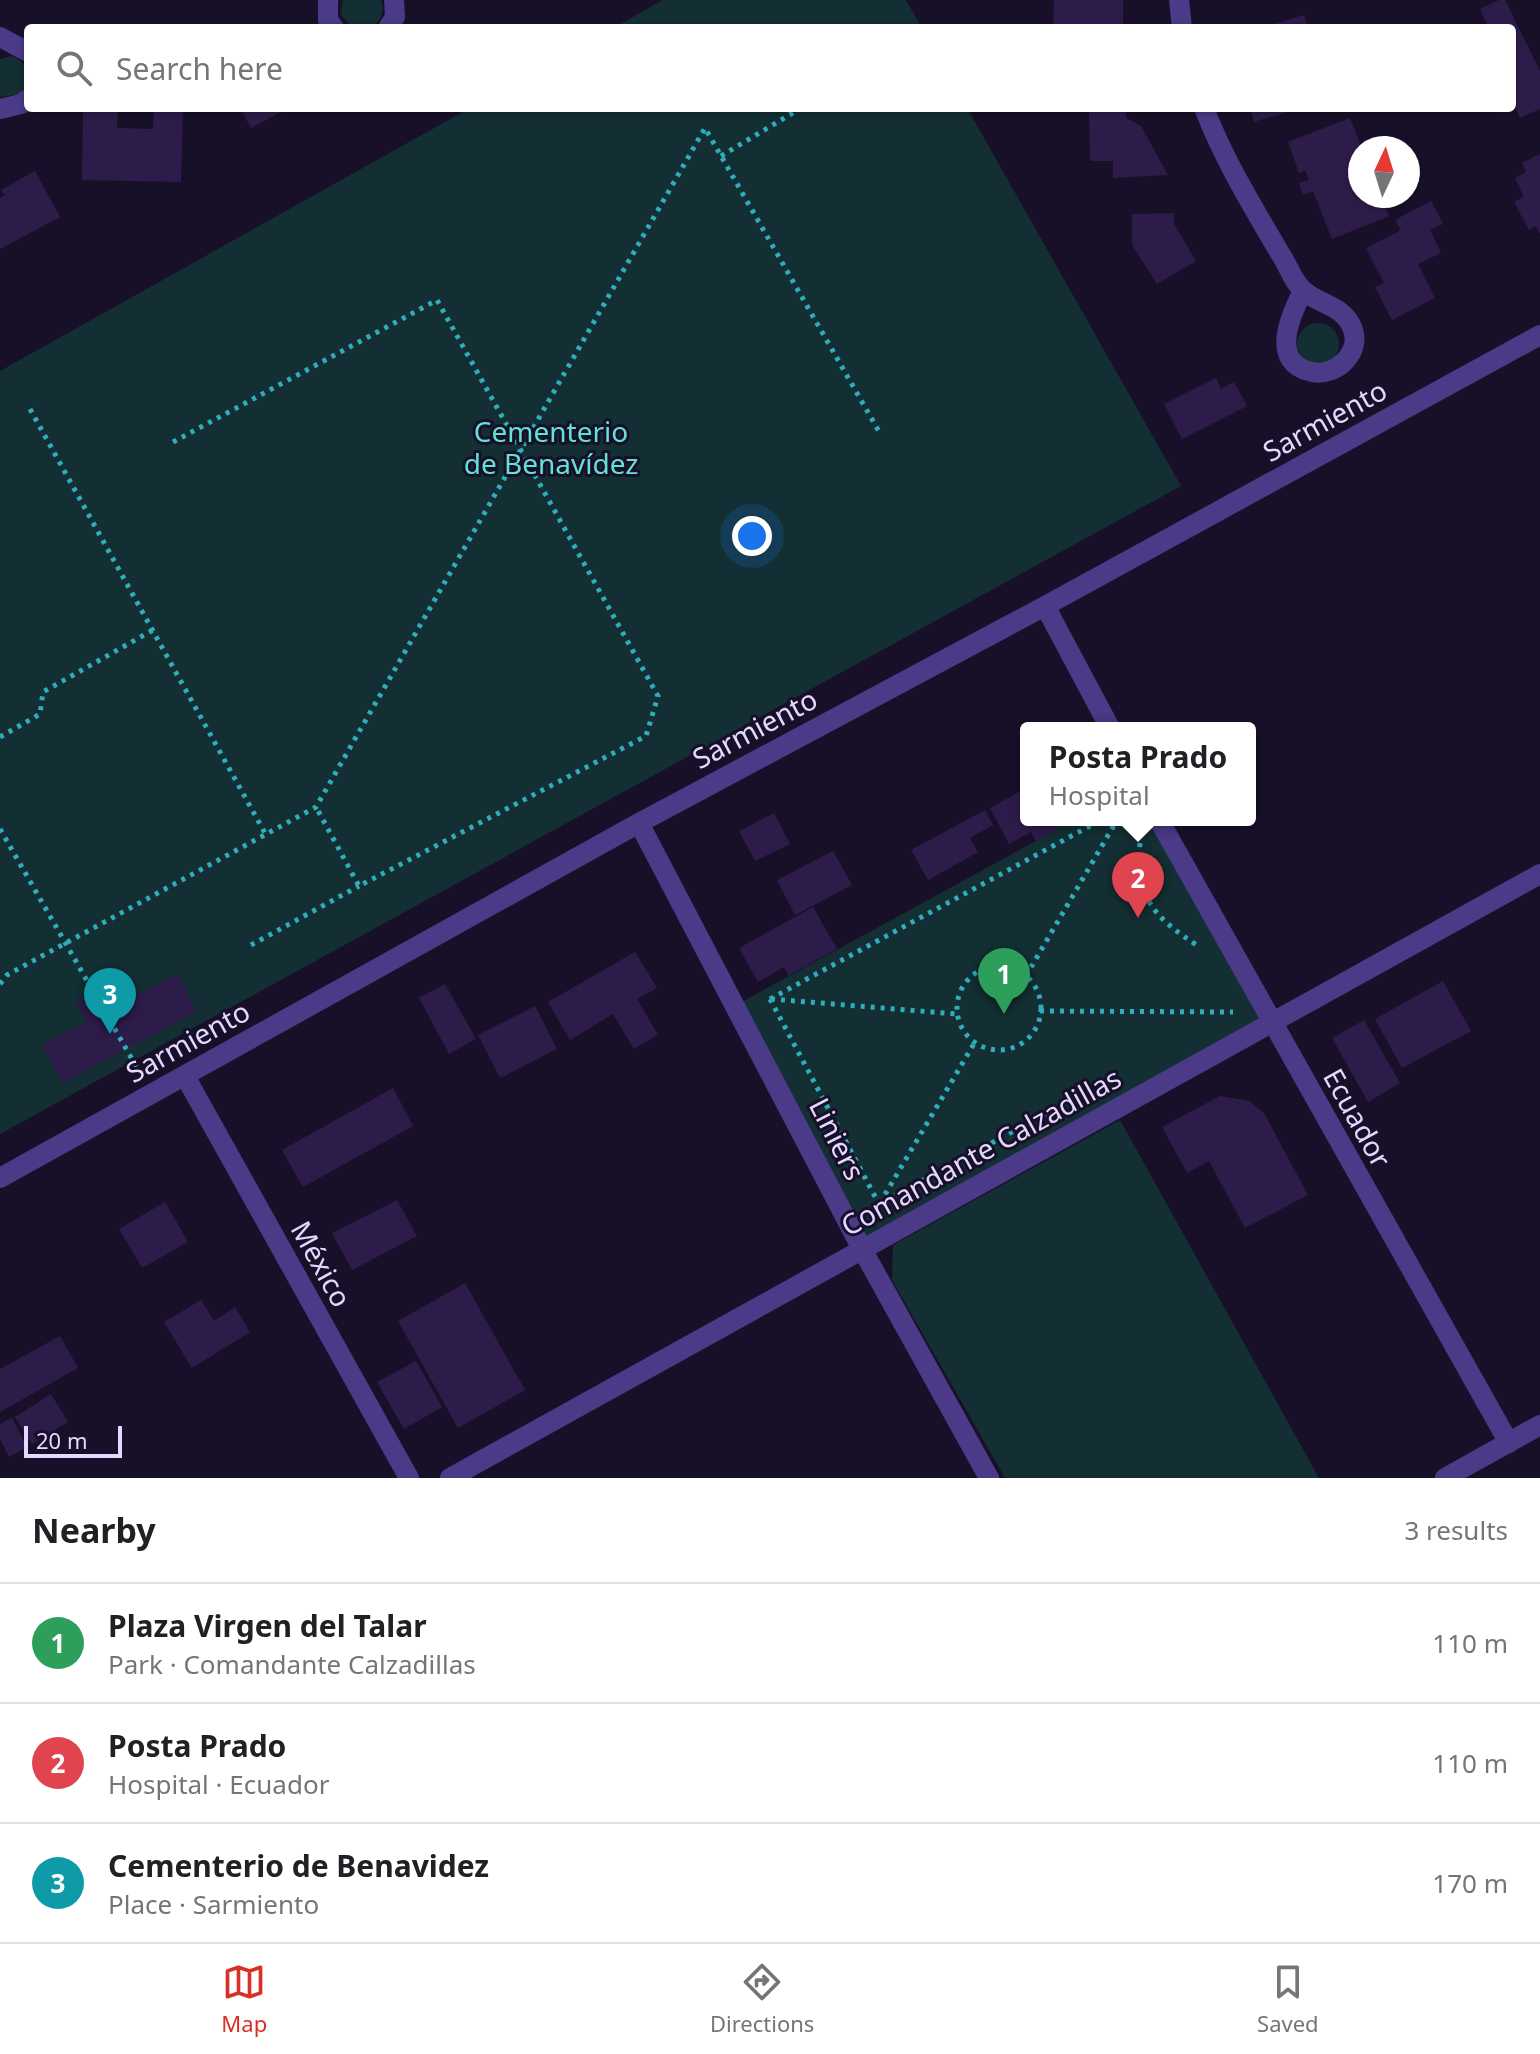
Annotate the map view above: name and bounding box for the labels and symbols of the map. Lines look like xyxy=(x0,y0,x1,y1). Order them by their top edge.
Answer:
north arrow xyxy=(1348,136,1420,208)
street label: Sarmiento xyxy=(1256,370,1393,470)
park label: Cementerio de Benavídez xyxy=(464,412,638,482)
your location xyxy=(732,516,772,556)
street label: Sarmiento xyxy=(685,679,824,777)
pin: 2 xyxy=(1112,852,1164,918)
pin: 1 xyxy=(978,948,1030,1014)
pin: 3 xyxy=(84,968,136,1034)
street label: Sarmiento xyxy=(119,991,256,1091)
street label: Comandante Calzadillas xyxy=(834,1058,1127,1244)
street label: Ecuador xyxy=(1315,1061,1401,1174)
street label: Liniers xyxy=(801,1091,875,1186)
street label: México xyxy=(283,1214,361,1313)
scale bar xyxy=(24,1422,122,1458)

